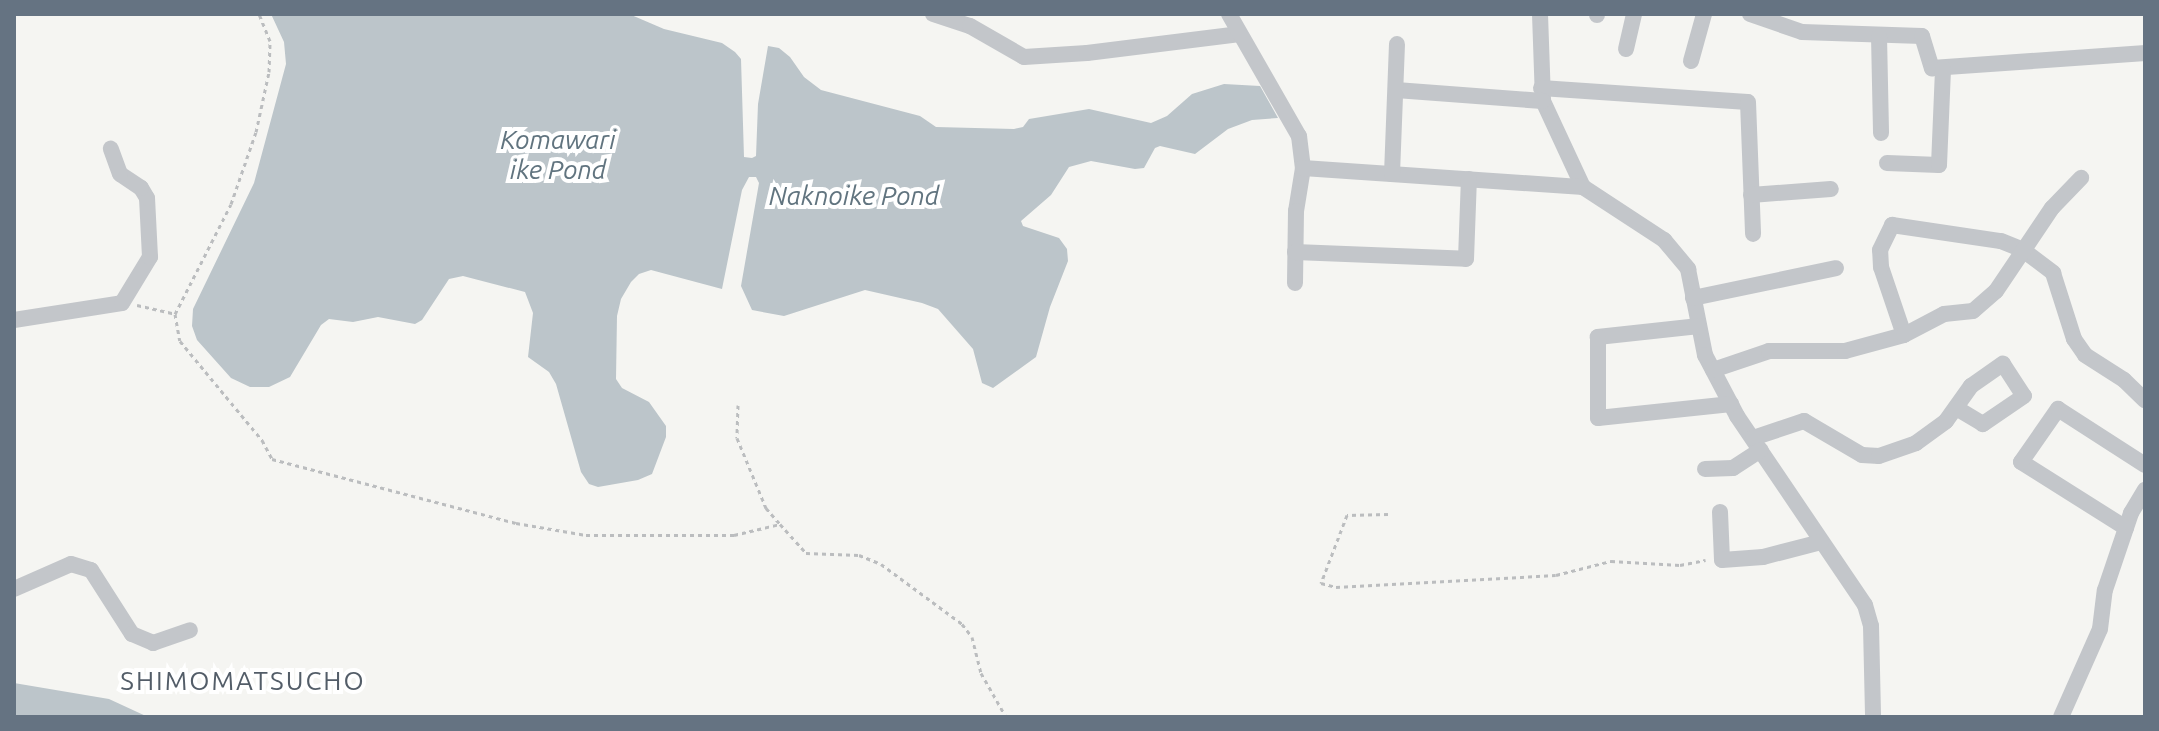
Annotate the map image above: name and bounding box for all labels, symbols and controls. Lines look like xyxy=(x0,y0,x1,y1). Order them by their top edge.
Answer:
water label: Komawari ike Pond xyxy=(500,124,616,186)
water label: Naknoike Pond xyxy=(769,180,939,212)
district label: SHIMOMATSUCHO xyxy=(120,665,366,697)

